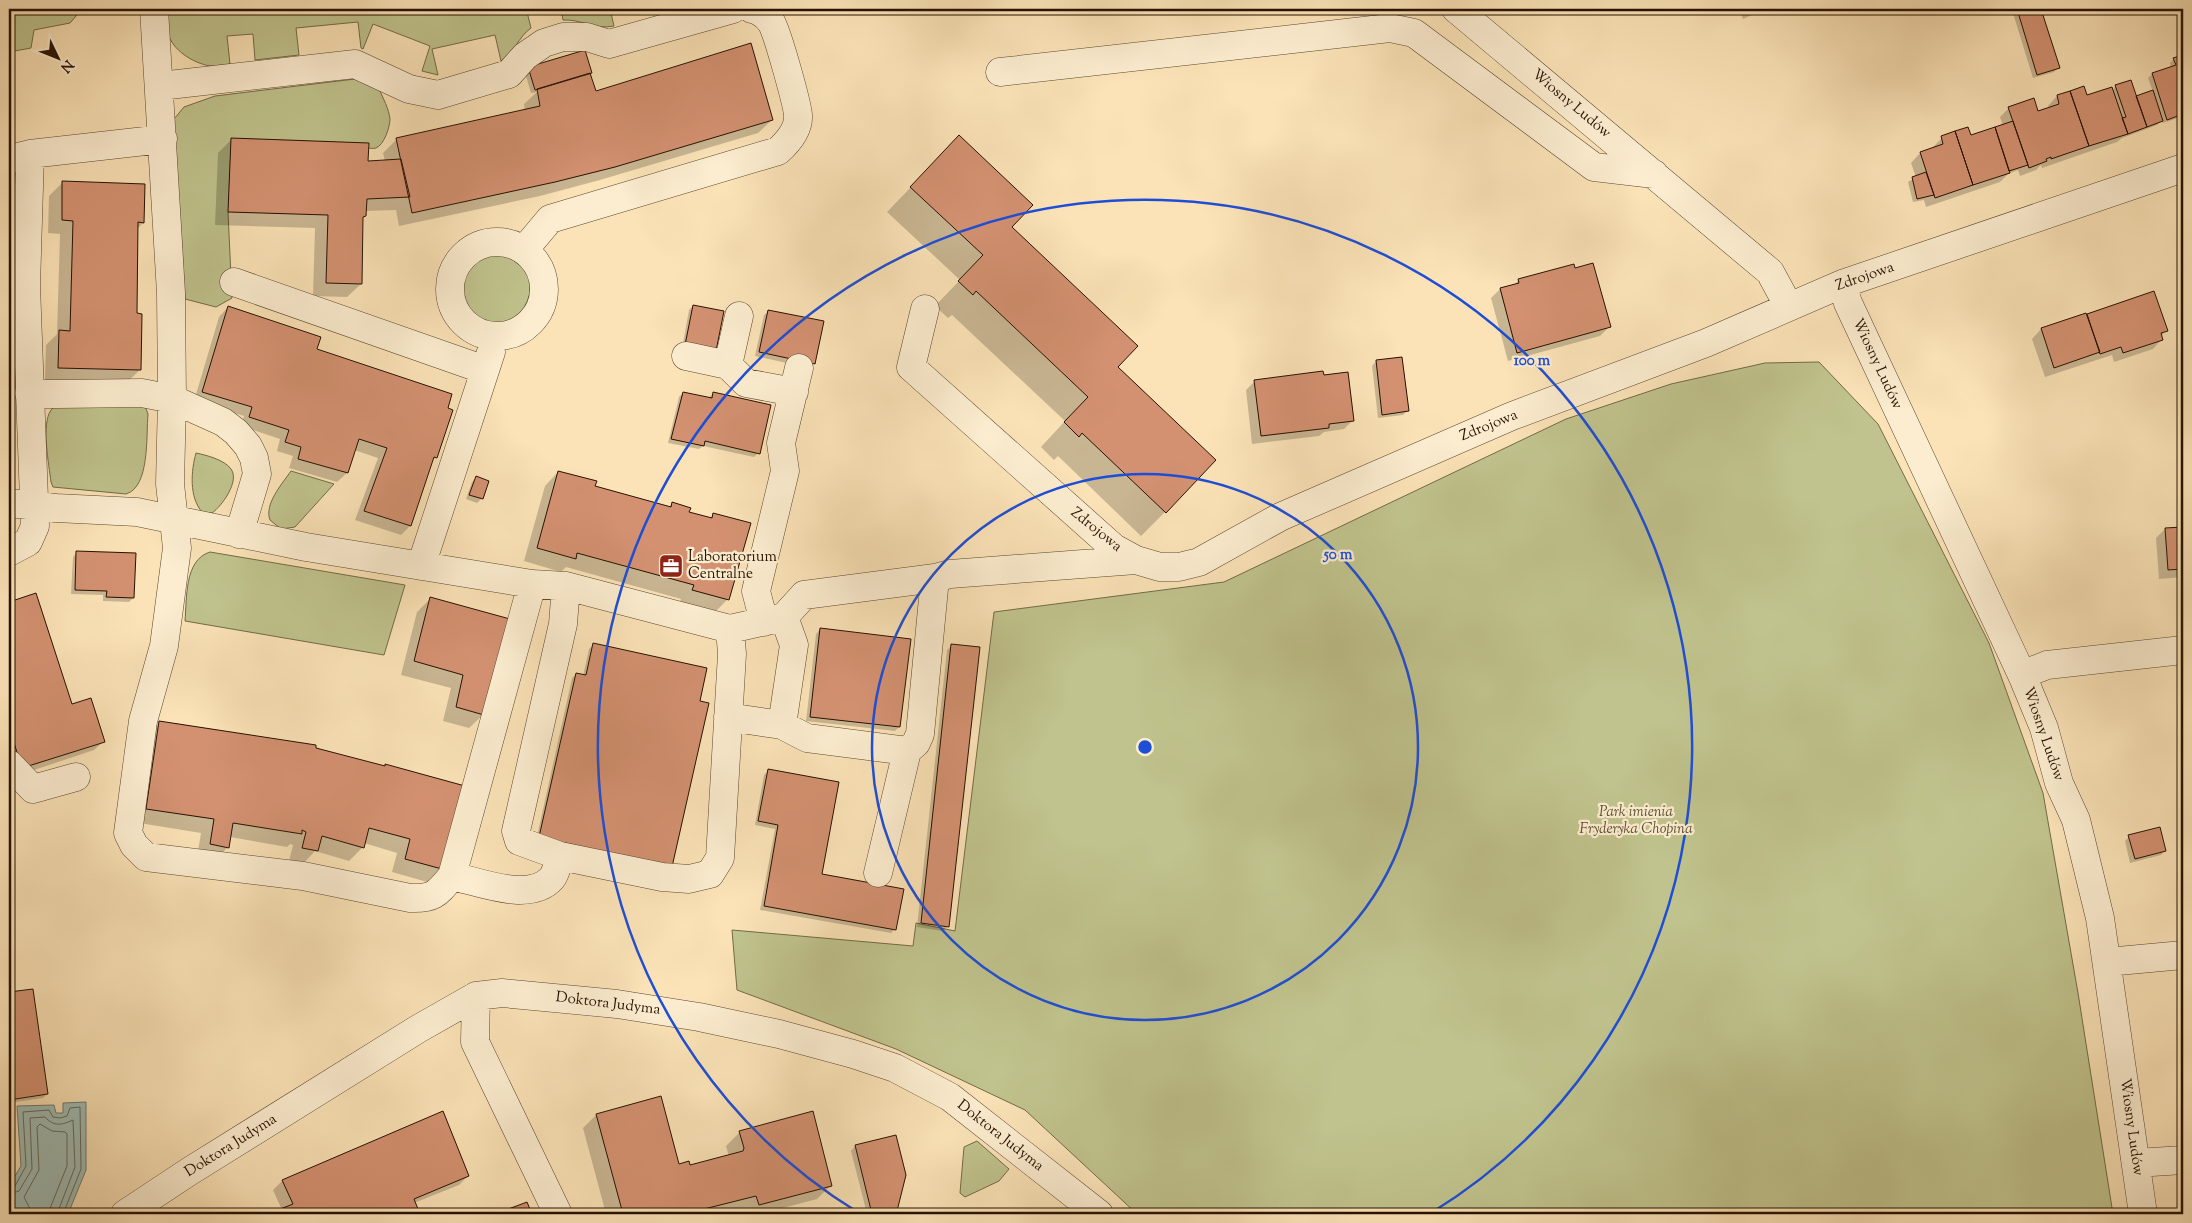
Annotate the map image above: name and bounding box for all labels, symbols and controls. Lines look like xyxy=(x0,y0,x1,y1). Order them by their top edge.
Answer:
north arrow xyxy=(32,32,82,82)
text: N xyxy=(55,55,77,76)
street label: Wiosny Ludów xyxy=(1527,64,1615,144)
street label: Zdrojowa xyxy=(1833,257,1897,297)
street label: Wiosny Ludów xyxy=(1847,315,1907,413)
text: 100 m xyxy=(1514,351,1551,372)
street label: Zdrojowa xyxy=(1457,405,1521,447)
street label: Zdrojowa xyxy=(1066,503,1126,557)
text: 50 m xyxy=(1323,545,1353,566)
place label: Laboratorium Centralne xyxy=(688,547,777,585)
office icon: Laboratorium Centralne xyxy=(658,553,684,579)
street label: Wiosny Ludów xyxy=(2017,684,2069,784)
centre of rings xyxy=(1136,738,1154,756)
park label: Park imienia Fryderyka Chopina xyxy=(1579,802,1693,840)
street label: Doktora Judyma xyxy=(555,987,662,1021)
street label: Wiosny Ludów xyxy=(2114,1077,2148,1177)
street label: Doktora Judyma xyxy=(952,1095,1048,1177)
street label: Doktora Judyma xyxy=(181,1109,281,1183)

